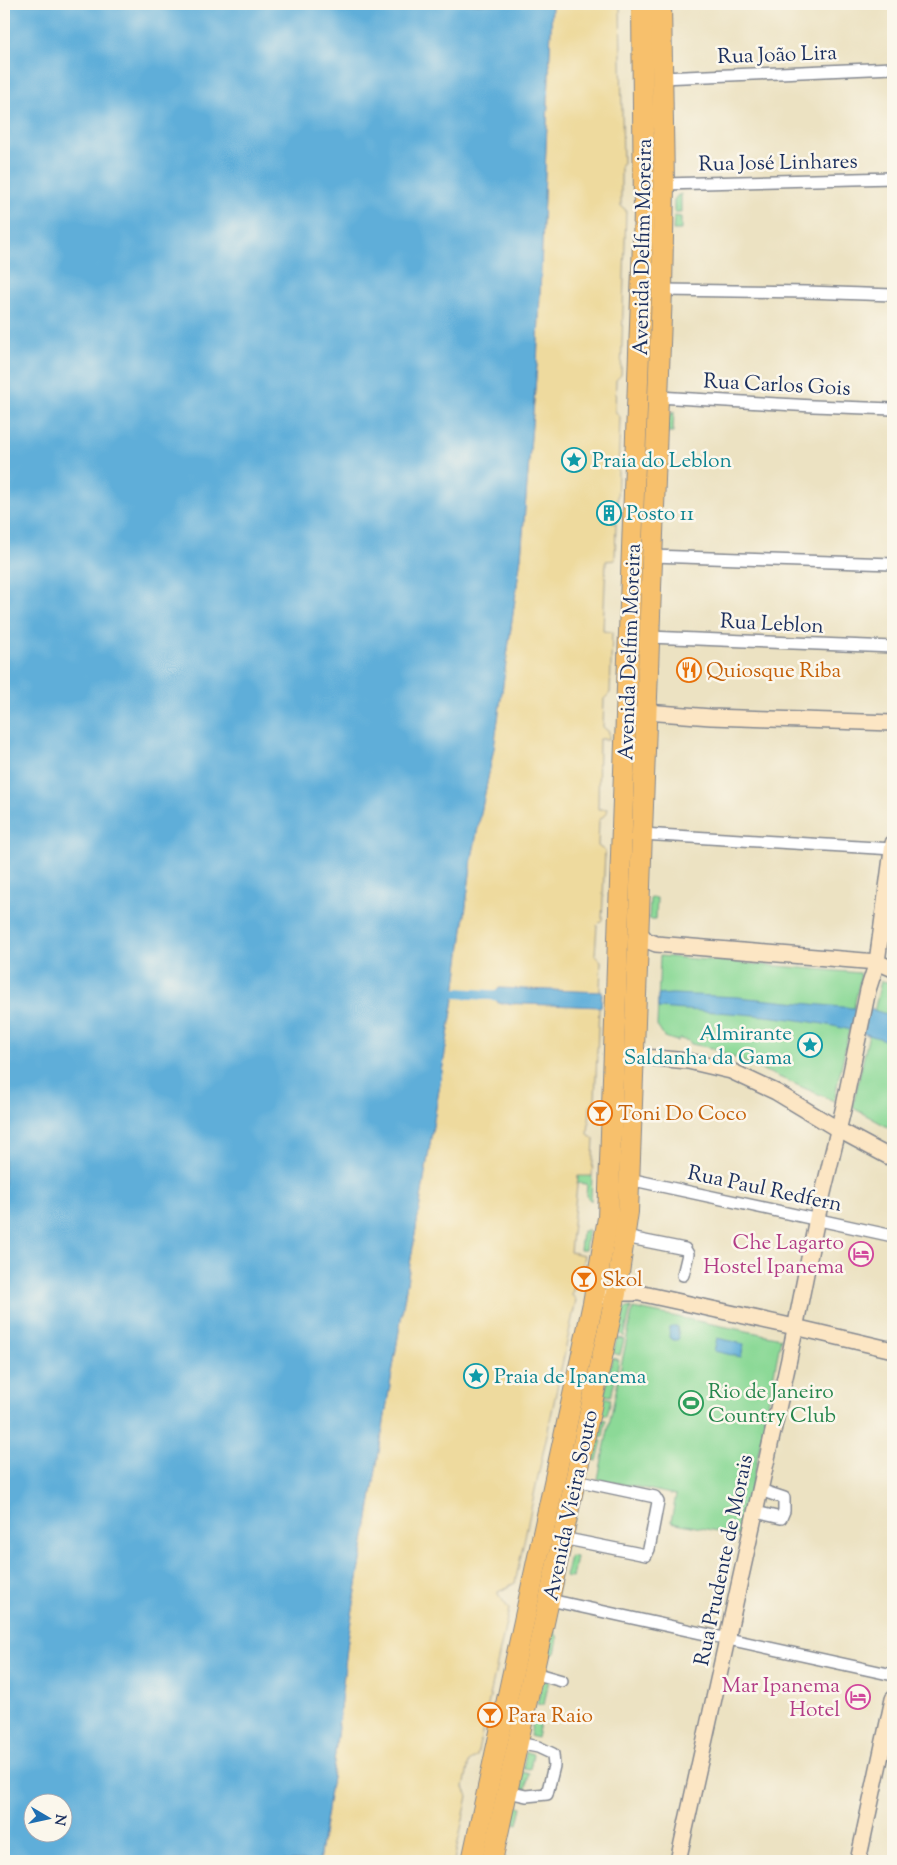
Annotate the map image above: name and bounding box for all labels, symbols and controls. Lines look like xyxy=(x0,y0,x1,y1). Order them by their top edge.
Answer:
street label: Rua João Lira xyxy=(717,39,838,73)
street label: Avenida Delfim Moreira xyxy=(627,138,661,356)
street label: Rua José Linhares xyxy=(698,148,858,180)
street label: Rua Carlos Gois xyxy=(703,367,851,405)
place icon: Praia do Leblon xyxy=(561,447,587,473)
place label: Praia do Leblon xyxy=(592,447,732,477)
building icon: Posto 11 xyxy=(596,500,622,526)
place label: Posto 11 xyxy=(626,500,694,530)
street label: Avenida Delfim Moreira xyxy=(612,543,650,761)
street label: Rua Leblon xyxy=(719,607,825,643)
restaurant icon: Quiosque Riba xyxy=(676,657,702,683)
place label: Quiosque Riba xyxy=(706,657,842,687)
place label: Almirante Saldanha da Gama xyxy=(624,1020,792,1074)
place icon: Almirante Saldanha da Gama xyxy=(797,1032,823,1058)
bar icon: Toni Do Coco xyxy=(587,1100,613,1126)
place label: Toni Do Coco xyxy=(618,1100,747,1130)
street label: Rua Paul Redfern xyxy=(685,1159,845,1221)
place label: Che Lagarto Hostel Ipanema xyxy=(703,1229,844,1283)
hotel icon: Che Lagarto Hostel Ipanema xyxy=(848,1241,874,1267)
bar icon: Skol xyxy=(571,1266,597,1292)
place label: Skol xyxy=(602,1266,643,1296)
place icon: Praia de Ipanema xyxy=(463,1363,489,1389)
place label: Praia de Ipanema xyxy=(494,1363,647,1393)
place label: Rio de Janeiro Country Club xyxy=(708,1378,836,1432)
sports icon: Rio de Janeiro Country Club xyxy=(678,1390,704,1416)
street label: Avenida Vieira Souto xyxy=(537,1407,607,1604)
street label: Rua Prudente de Morais xyxy=(688,1452,762,1669)
place label: Mar Ipanema Hotel xyxy=(722,1672,840,1726)
hotel icon: Mar Ipanema Hotel xyxy=(845,1684,871,1710)
bar icon: Para Raio xyxy=(477,1702,503,1728)
place label: Para Raio xyxy=(508,1702,593,1732)
north arrow xyxy=(22,1792,72,1842)
text: N xyxy=(48,1813,70,1827)

